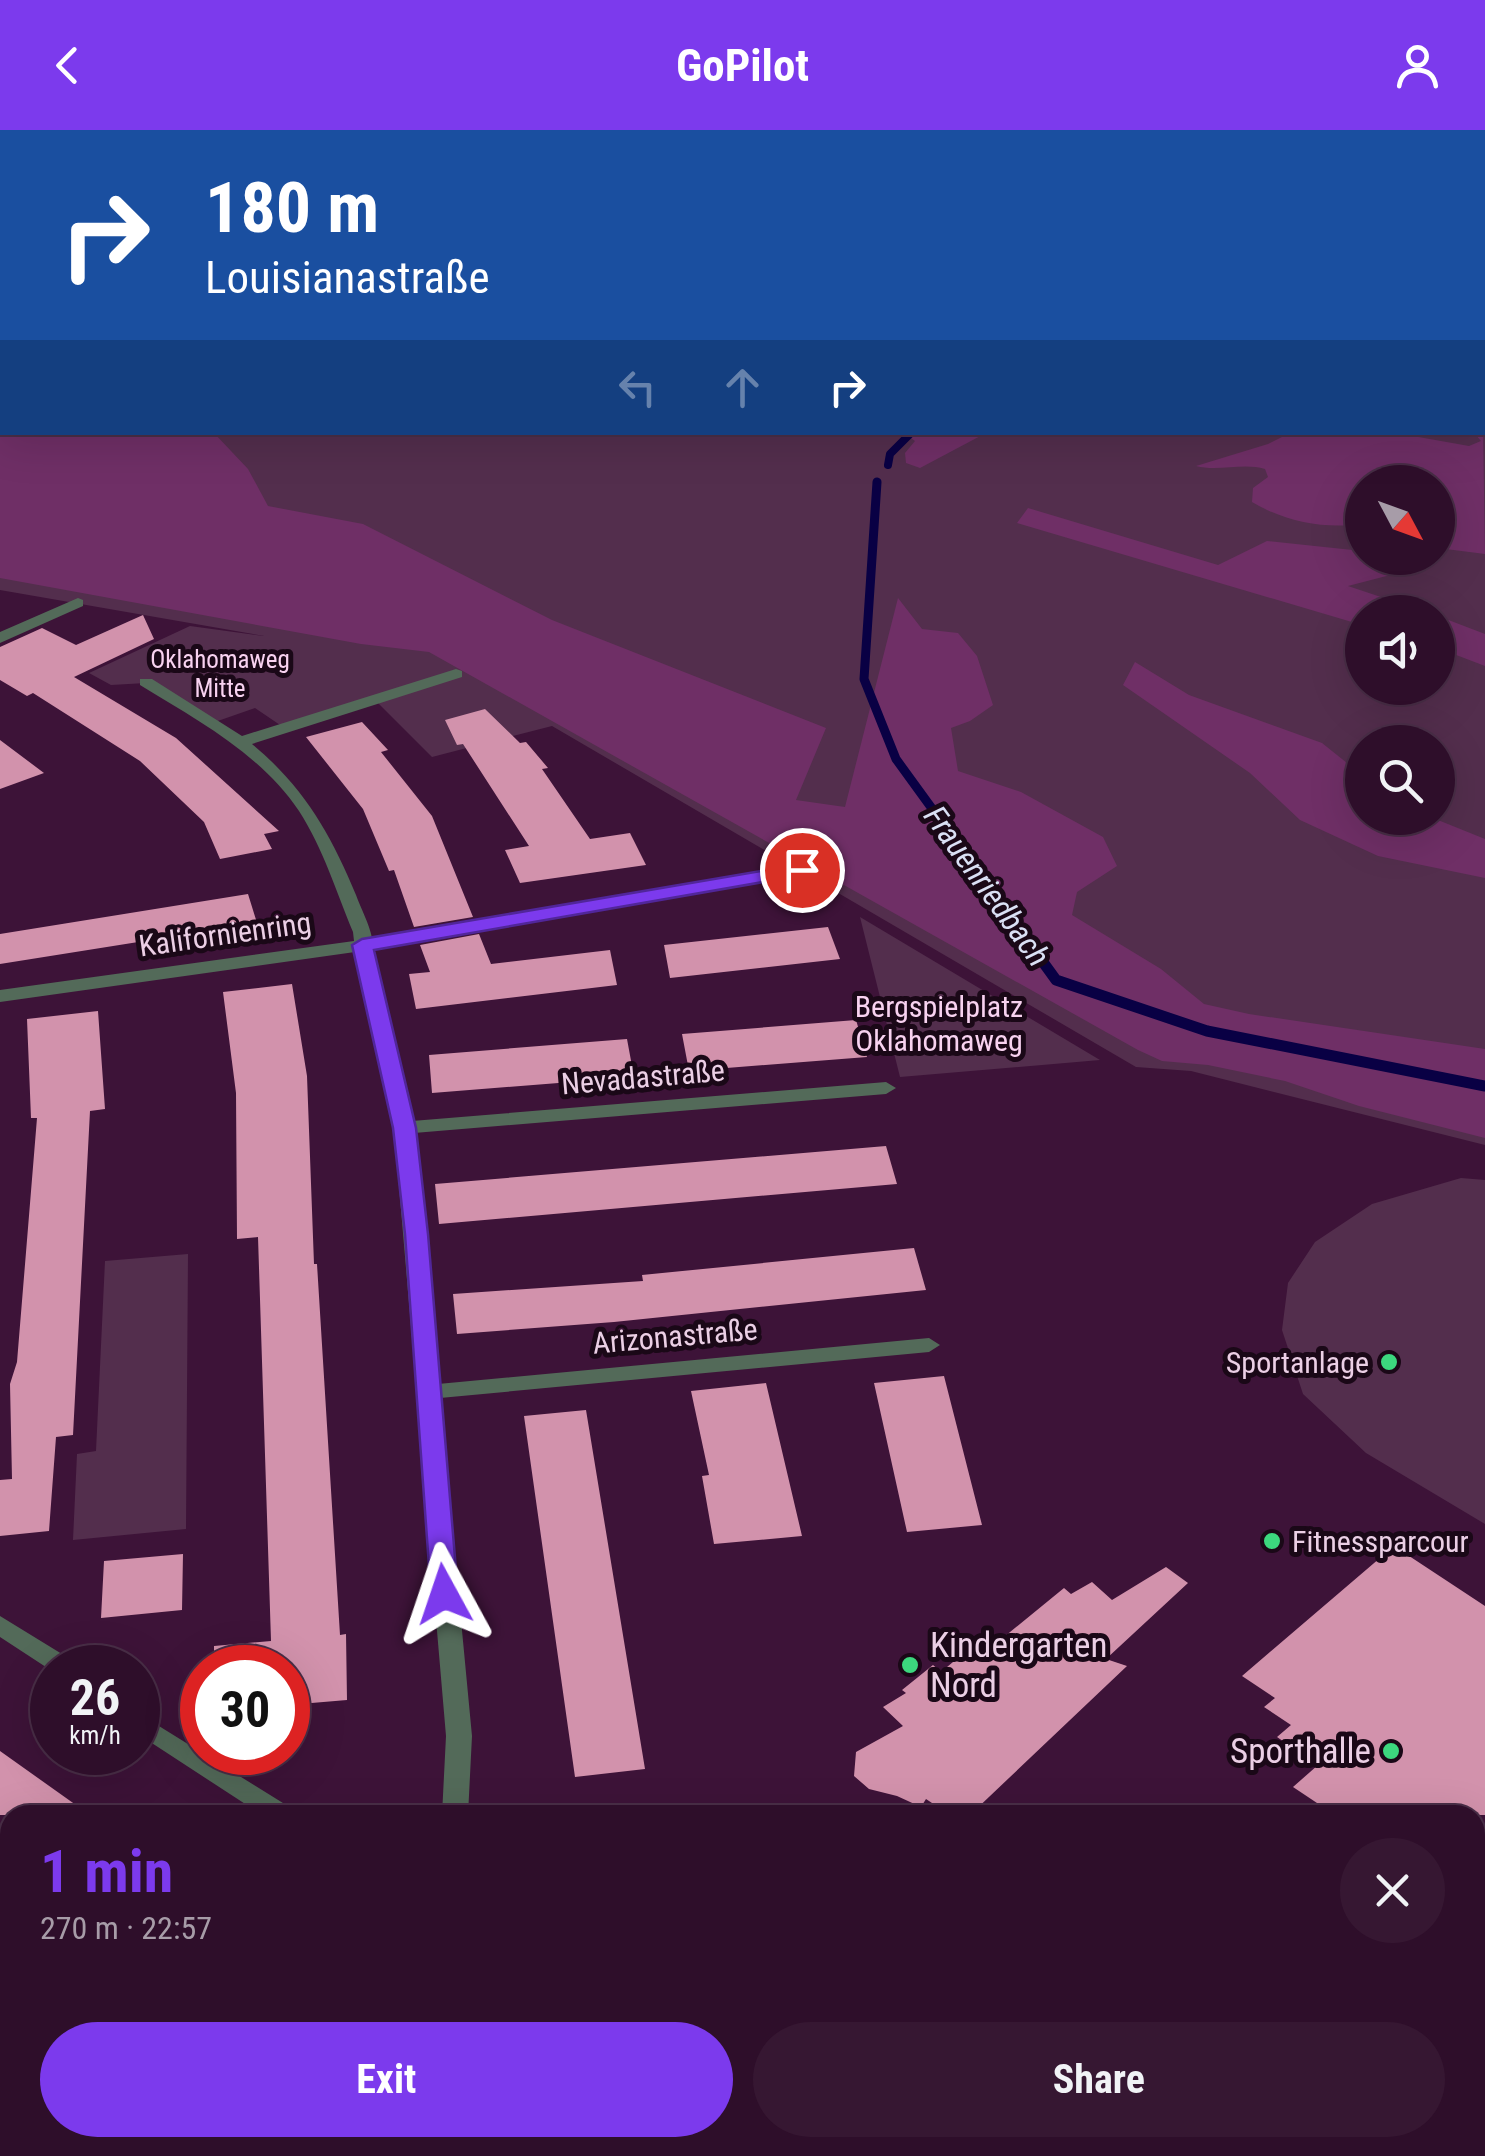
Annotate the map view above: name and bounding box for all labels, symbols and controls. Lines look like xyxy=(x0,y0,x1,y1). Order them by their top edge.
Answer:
icon: back xyxy=(40,38,95,93)
icon: person xyxy=(1390,38,1445,93)
text: GoPilot xyxy=(676,39,809,92)
text: 180 m xyxy=(205,167,379,249)
icon: right xyxy=(40,170,170,300)
text: Louisianastraße xyxy=(205,251,490,304)
icon: left xyxy=(610,360,665,415)
icon: ahead xyxy=(715,360,770,415)
icon: right xyxy=(820,360,875,415)
north arrow xyxy=(1345,465,1455,575)
map controls xyxy=(1345,465,1455,835)
button: sound xyxy=(1345,595,1455,705)
park label: Oklahomaweg Mitte xyxy=(150,645,290,703)
button: search xyxy=(1345,725,1455,835)
water label: Frauenriedbach xyxy=(916,798,1058,974)
pin xyxy=(760,828,845,913)
icon: arrive xyxy=(775,843,830,898)
street label: Kalifornienring xyxy=(137,905,313,963)
park label: Bergspielplatz Oklahomaweg xyxy=(855,989,1023,1058)
street label: Nevadastraße xyxy=(560,1052,726,1102)
street label: Arizonastraße xyxy=(591,1311,759,1361)
place label: Sportanlage xyxy=(1226,1345,1369,1380)
marker: Sportanlage xyxy=(1378,1351,1400,1373)
place label: Fitnessparcour xyxy=(1292,1524,1469,1559)
marker: Fitnessparcour xyxy=(1261,1530,1283,1552)
position arrow xyxy=(392,1542,496,1646)
place label: Kindergarten Nord xyxy=(930,1625,1107,1706)
speed limit sign: 30 xyxy=(180,1645,310,1775)
marker: Kindergarten Nord xyxy=(899,1654,921,1676)
text: 26 xyxy=(70,1669,120,1727)
text: km/h xyxy=(69,1721,121,1750)
place label: Sporthalle xyxy=(1230,1731,1371,1772)
marker: Sporthalle xyxy=(1380,1740,1402,1762)
text: 1 min xyxy=(40,1836,173,1907)
button: close xyxy=(1340,1838,1445,1943)
text: 270 m · 22:57 xyxy=(40,1909,212,1947)
button: Exit xyxy=(40,2022,733,2137)
button: Share xyxy=(753,2022,1445,2137)

